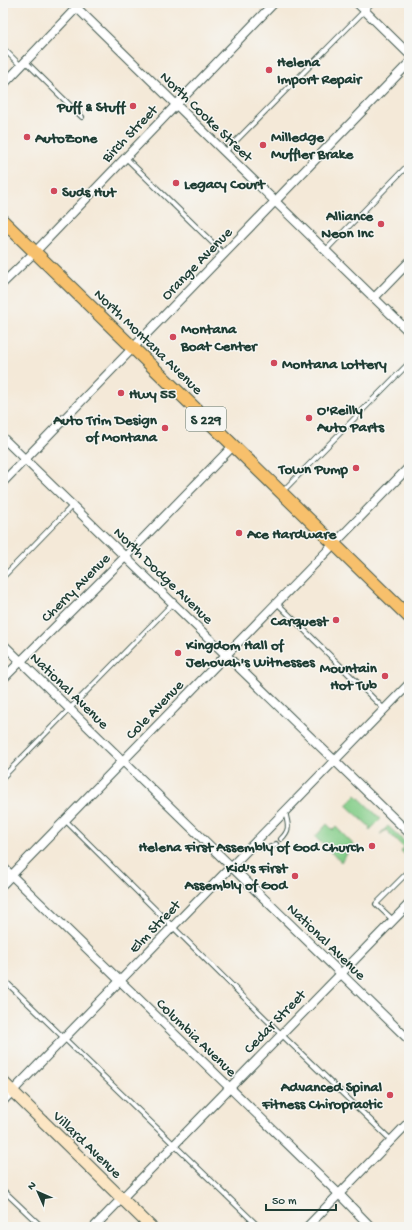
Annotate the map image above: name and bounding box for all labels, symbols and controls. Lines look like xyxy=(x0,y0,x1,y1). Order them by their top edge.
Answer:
place label: Helena Import Repair xyxy=(277,54,363,89)
marker: Helena Import Repair xyxy=(264,65,274,75)
street label: North Cooke Street xyxy=(155,68,257,168)
place label: Puff & Stuff xyxy=(56,99,126,117)
street label: Birch Street xyxy=(98,101,164,168)
marker: Puff & Stuff xyxy=(128,101,138,111)
place label: Milledge Muffler Brake xyxy=(271,129,355,164)
place label: AutoZone xyxy=(34,130,98,148)
marker: AutoZone xyxy=(22,132,32,142)
marker: Milledge Muffler Brake xyxy=(258,140,268,150)
place label: Legacy Court xyxy=(184,176,266,194)
marker: Legacy Court xyxy=(171,178,181,188)
place label: Suds Hut xyxy=(62,184,117,202)
marker: Suds Hut xyxy=(49,186,59,196)
place label: Alliance Neon Inc xyxy=(321,208,374,243)
marker: Alliance Neon Inc xyxy=(376,219,386,229)
street label: Orange Avenue xyxy=(158,224,237,305)
street label: North Montana Avenue xyxy=(89,286,206,399)
place label: Montana Boat Center xyxy=(180,321,258,356)
marker: Montana Boat Center xyxy=(168,332,178,342)
place label: Montana Lottery xyxy=(282,356,387,374)
marker: Montana Lottery xyxy=(269,358,279,368)
place label: Hwy 55 xyxy=(129,386,176,404)
marker: Hwy 55 xyxy=(116,388,126,398)
place label: O'Reilly Auto Parts xyxy=(316,402,385,437)
road number: S 229 xyxy=(186,407,226,431)
place label: Auto Trim Design of Montana xyxy=(52,412,158,447)
marker: O'Reilly Auto Parts xyxy=(304,413,314,423)
marker: Auto Trim Design of Montana xyxy=(160,423,170,433)
place label: Town Pump xyxy=(278,461,349,479)
marker: Town Pump xyxy=(351,463,361,473)
street label: North Dodge Avenue xyxy=(109,524,216,629)
place label: Ace Hardware xyxy=(246,526,337,544)
marker: Ace Hardware xyxy=(234,528,244,538)
street label: Cherry Avenue xyxy=(38,550,115,627)
place label: Carquest xyxy=(270,613,330,631)
marker: Carquest xyxy=(331,615,341,625)
place label: Kingdom Hall of Jehovah's Witnesses xyxy=(185,637,316,672)
marker: Kingdom Hall of Jehovah's Witnesses xyxy=(173,648,183,658)
street label: National Avenue xyxy=(25,649,112,734)
place label: Mountain Hot Tub xyxy=(320,660,378,695)
marker: Mountain Hot Tub xyxy=(380,671,390,681)
street label: Cole Avenue xyxy=(123,677,188,744)
place label: Helena First Assembly of God Church xyxy=(139,839,364,857)
marker: Helena First Assembly of God Church xyxy=(367,841,377,851)
place label: Kid's First Assembly of God xyxy=(184,860,289,895)
marker: Kid's First Assembly of God xyxy=(290,871,300,881)
street label: Elm Street xyxy=(126,896,186,958)
street label: National Avenue xyxy=(282,900,369,985)
street label: Cedar Street xyxy=(241,985,312,1058)
street label: Columbia Avenue xyxy=(152,995,240,1082)
place label: Advanced Spinal Fitness Chiropractic xyxy=(261,1079,383,1114)
marker: Advanced Spinal Fitness Chiropractic xyxy=(385,1090,395,1100)
street label: Villard Avenue xyxy=(48,1107,125,1183)
north arrow xyxy=(18,1172,58,1212)
text: N xyxy=(26,1180,39,1193)
scale bar xyxy=(266,1186,336,1212)
text: 50 m xyxy=(272,1195,297,1209)

